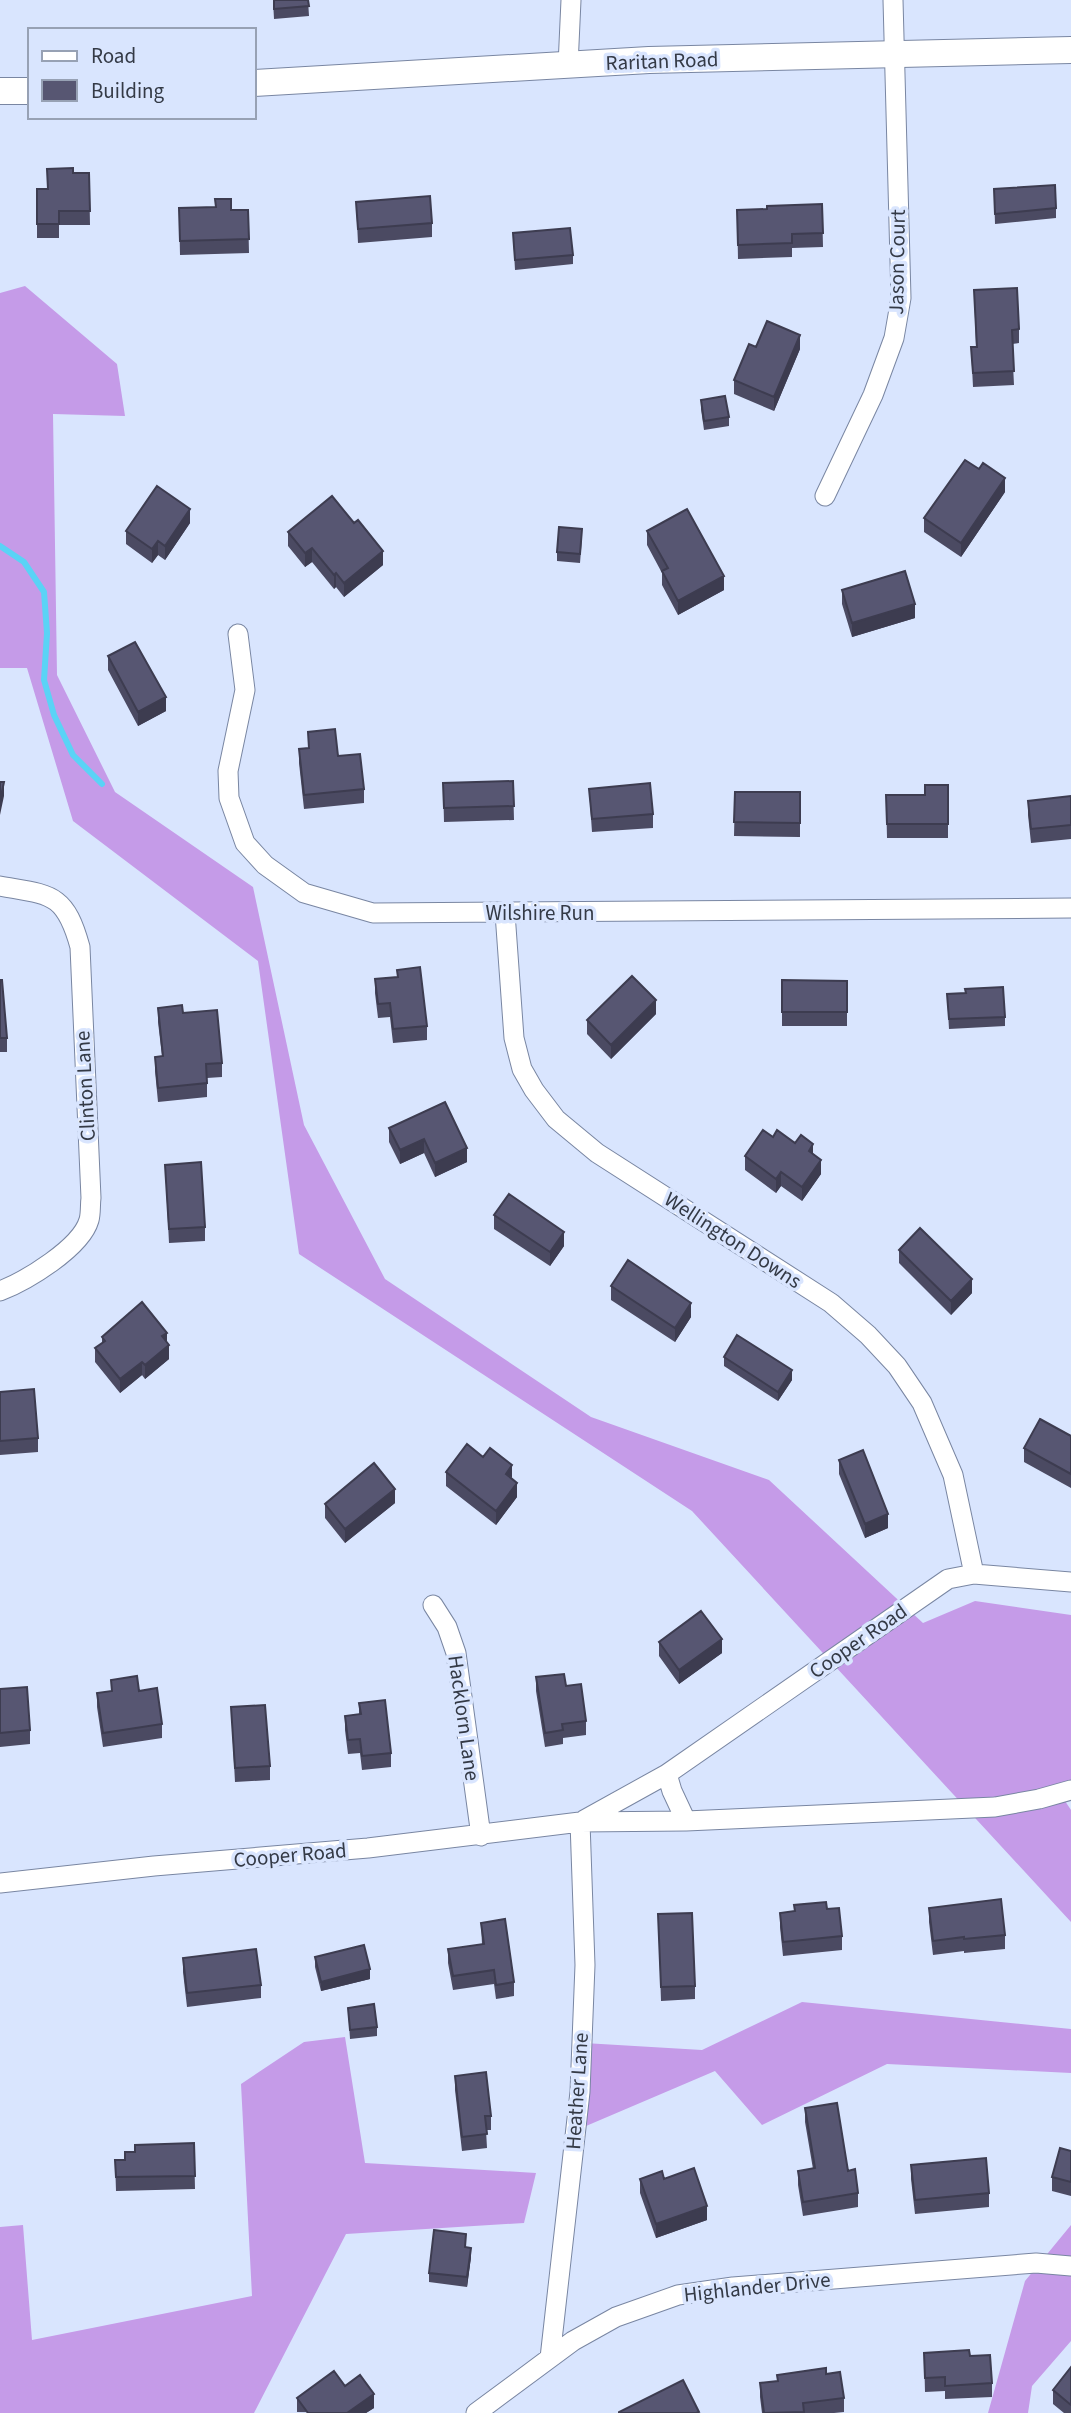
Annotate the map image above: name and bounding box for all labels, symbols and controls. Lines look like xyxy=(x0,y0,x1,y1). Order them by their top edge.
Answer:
legend xyxy=(28,28,256,119)
text: Road xyxy=(91,41,136,71)
street label: Raritan Road xyxy=(605,44,719,78)
text: Building xyxy=(91,76,165,106)
street label: Jason Court xyxy=(881,209,913,315)
street label: Wilshire Run xyxy=(486,898,594,928)
street label: Clinton Lane xyxy=(67,1030,103,1142)
street label: Wellington Downs xyxy=(658,1184,808,1296)
street label: Cooper Road xyxy=(803,1596,913,1686)
street label: Hacklorn Lane xyxy=(440,1653,488,1783)
street label: Cooper Road xyxy=(232,1835,348,1875)
street label: Heather Lane xyxy=(558,2031,596,2151)
street label: Highlander Drive xyxy=(682,2264,832,2310)

